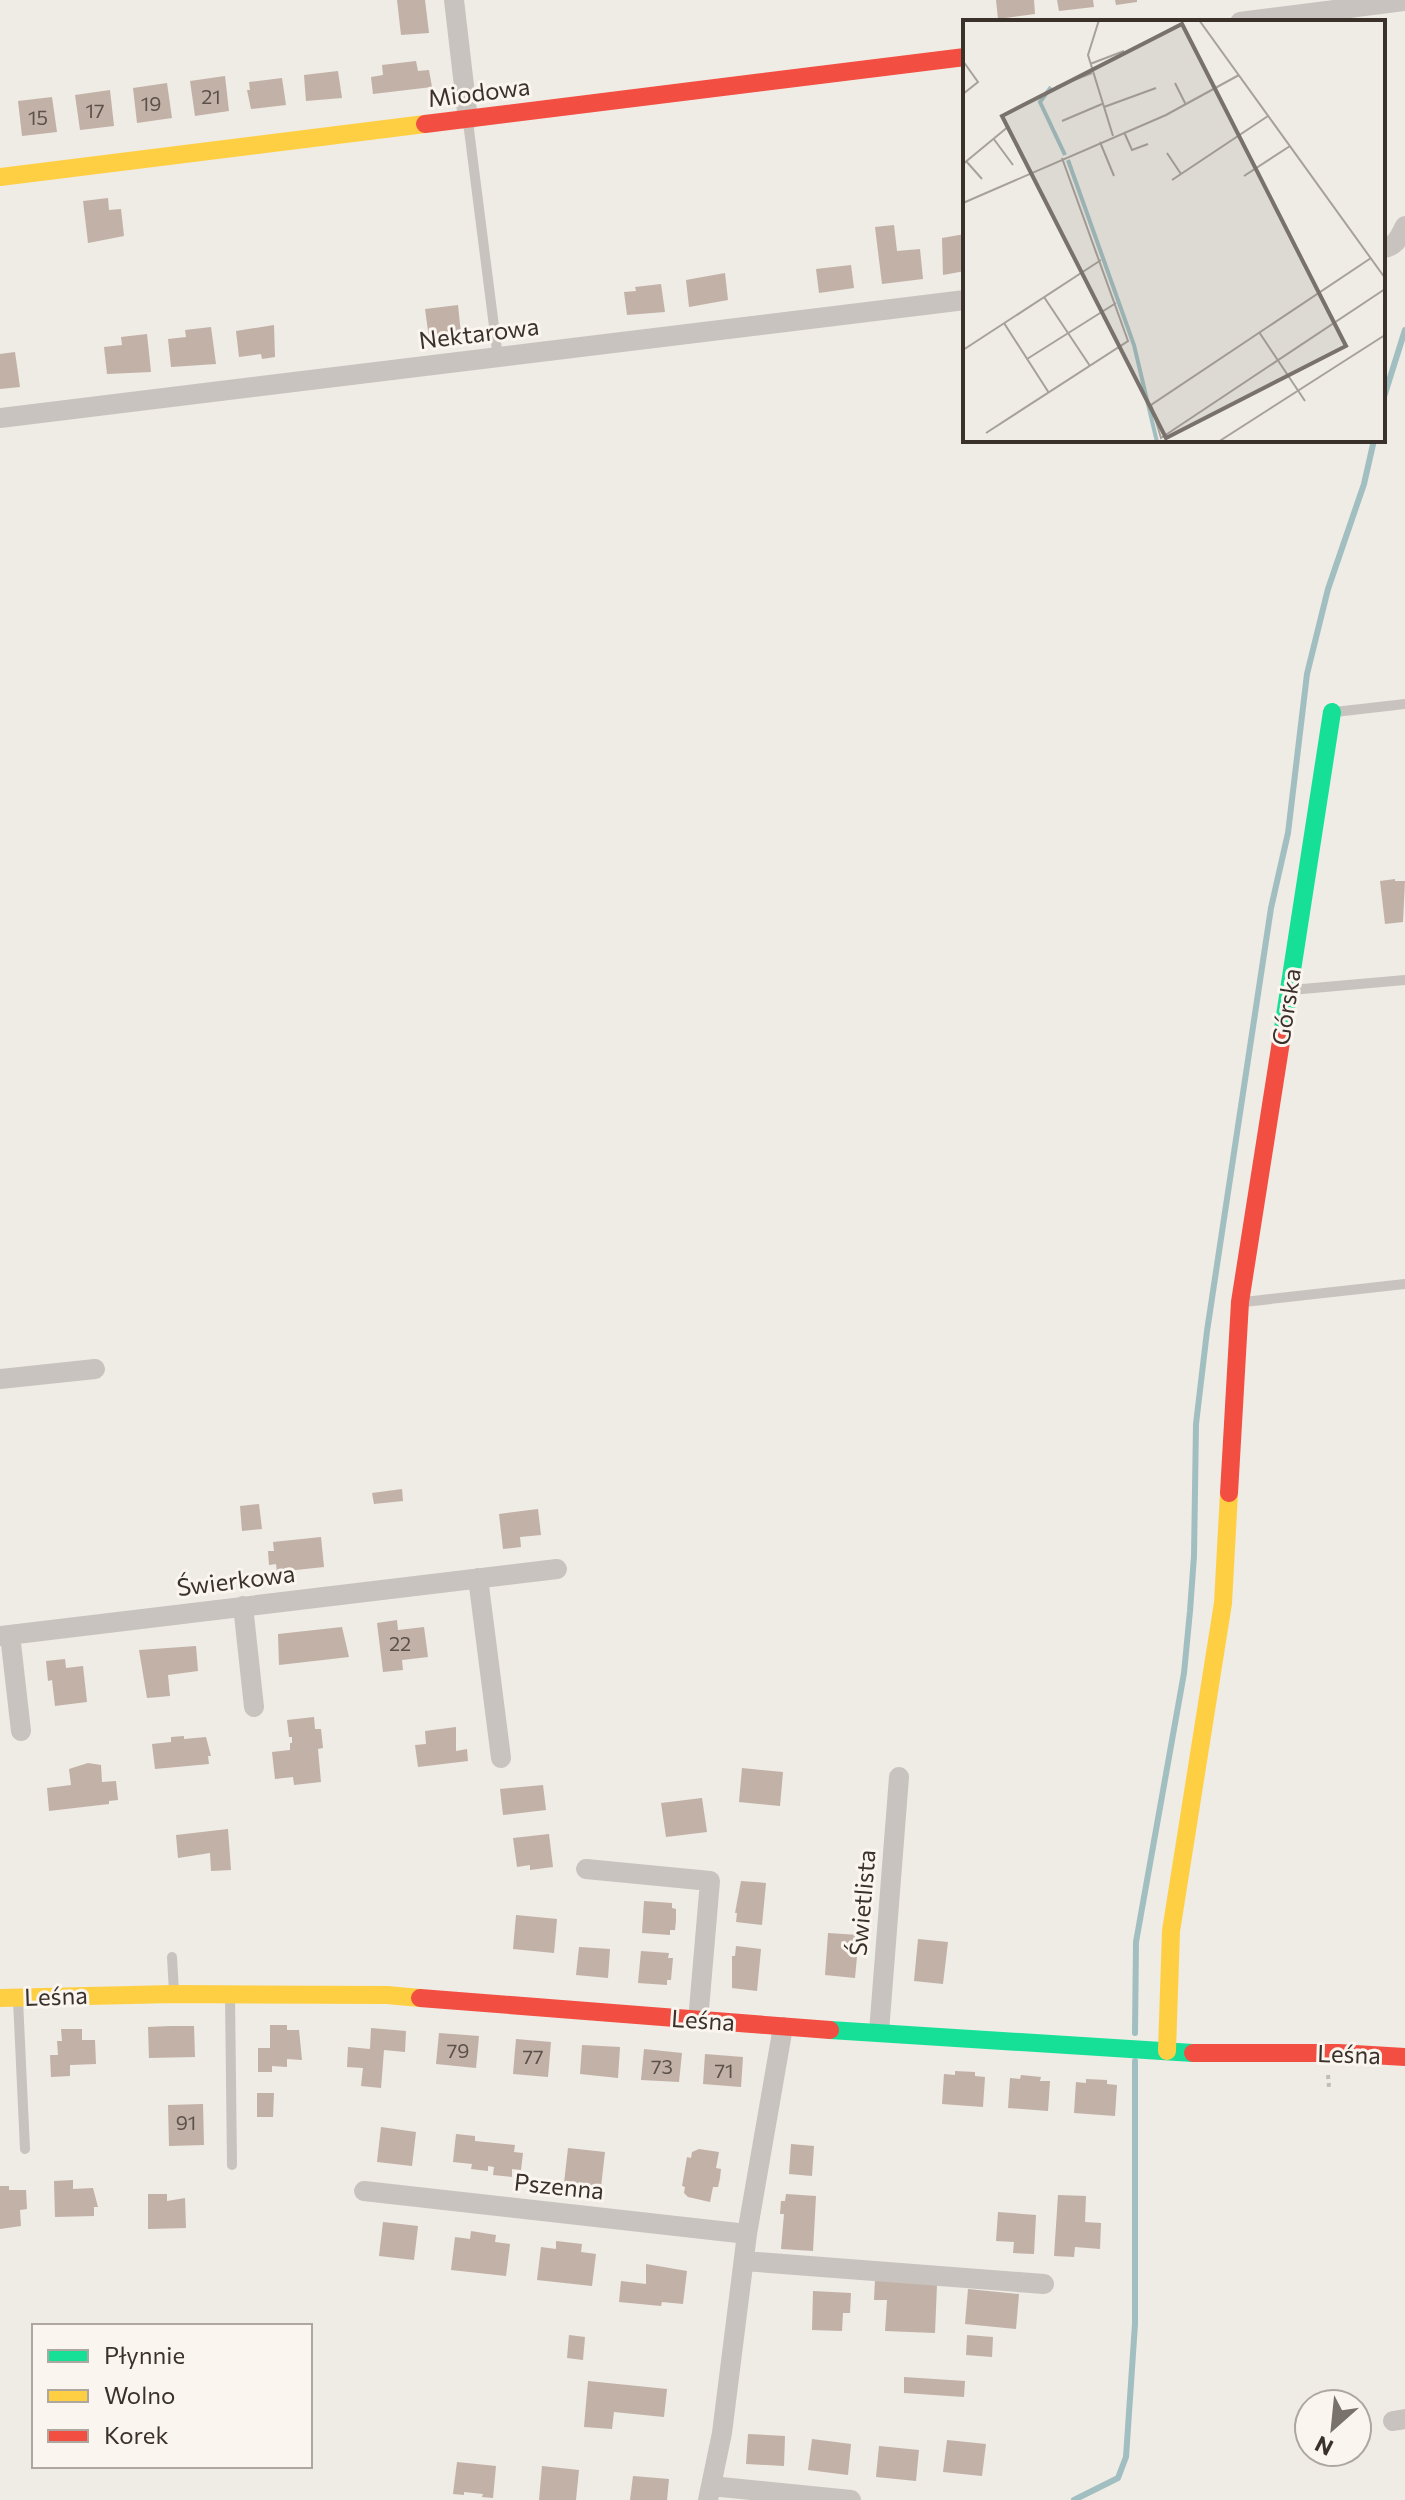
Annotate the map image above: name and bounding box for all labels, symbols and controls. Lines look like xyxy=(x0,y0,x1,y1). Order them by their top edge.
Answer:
inset map xyxy=(963,20,1385,442)
street label: Miodowa xyxy=(426,71,532,112)
house number: 21 xyxy=(201,84,221,108)
house number: 19 xyxy=(141,91,161,115)
house number: 17 xyxy=(85,98,105,122)
house number: 15 xyxy=(28,105,48,129)
street label: Nektarowa xyxy=(417,311,541,354)
street label: Górska xyxy=(1265,966,1306,1047)
street label: Świerkowa xyxy=(175,1558,297,1601)
house number: 22 xyxy=(389,1631,411,1655)
street label: Świetlista xyxy=(842,1848,881,1957)
street label: Leśna xyxy=(24,1980,88,2011)
street label: Leśna xyxy=(670,2003,736,2036)
house number: 79 xyxy=(447,2038,469,2062)
street label: Leśna xyxy=(1317,2038,1381,2069)
house number: 77 xyxy=(522,2044,544,2068)
house number: 73 xyxy=(651,2054,673,2078)
house number: 71 xyxy=(714,2058,734,2082)
house number: 91 xyxy=(176,2110,196,2134)
street label: Pszenna xyxy=(513,2166,606,2205)
legend xyxy=(32,2324,312,2468)
text: Płynnie xyxy=(104,2340,185,2369)
text: Wolno xyxy=(104,2380,175,2409)
north arrow xyxy=(1293,2388,1373,2468)
text: Korek xyxy=(104,2420,168,2449)
text: N xyxy=(1310,2430,1337,2462)

